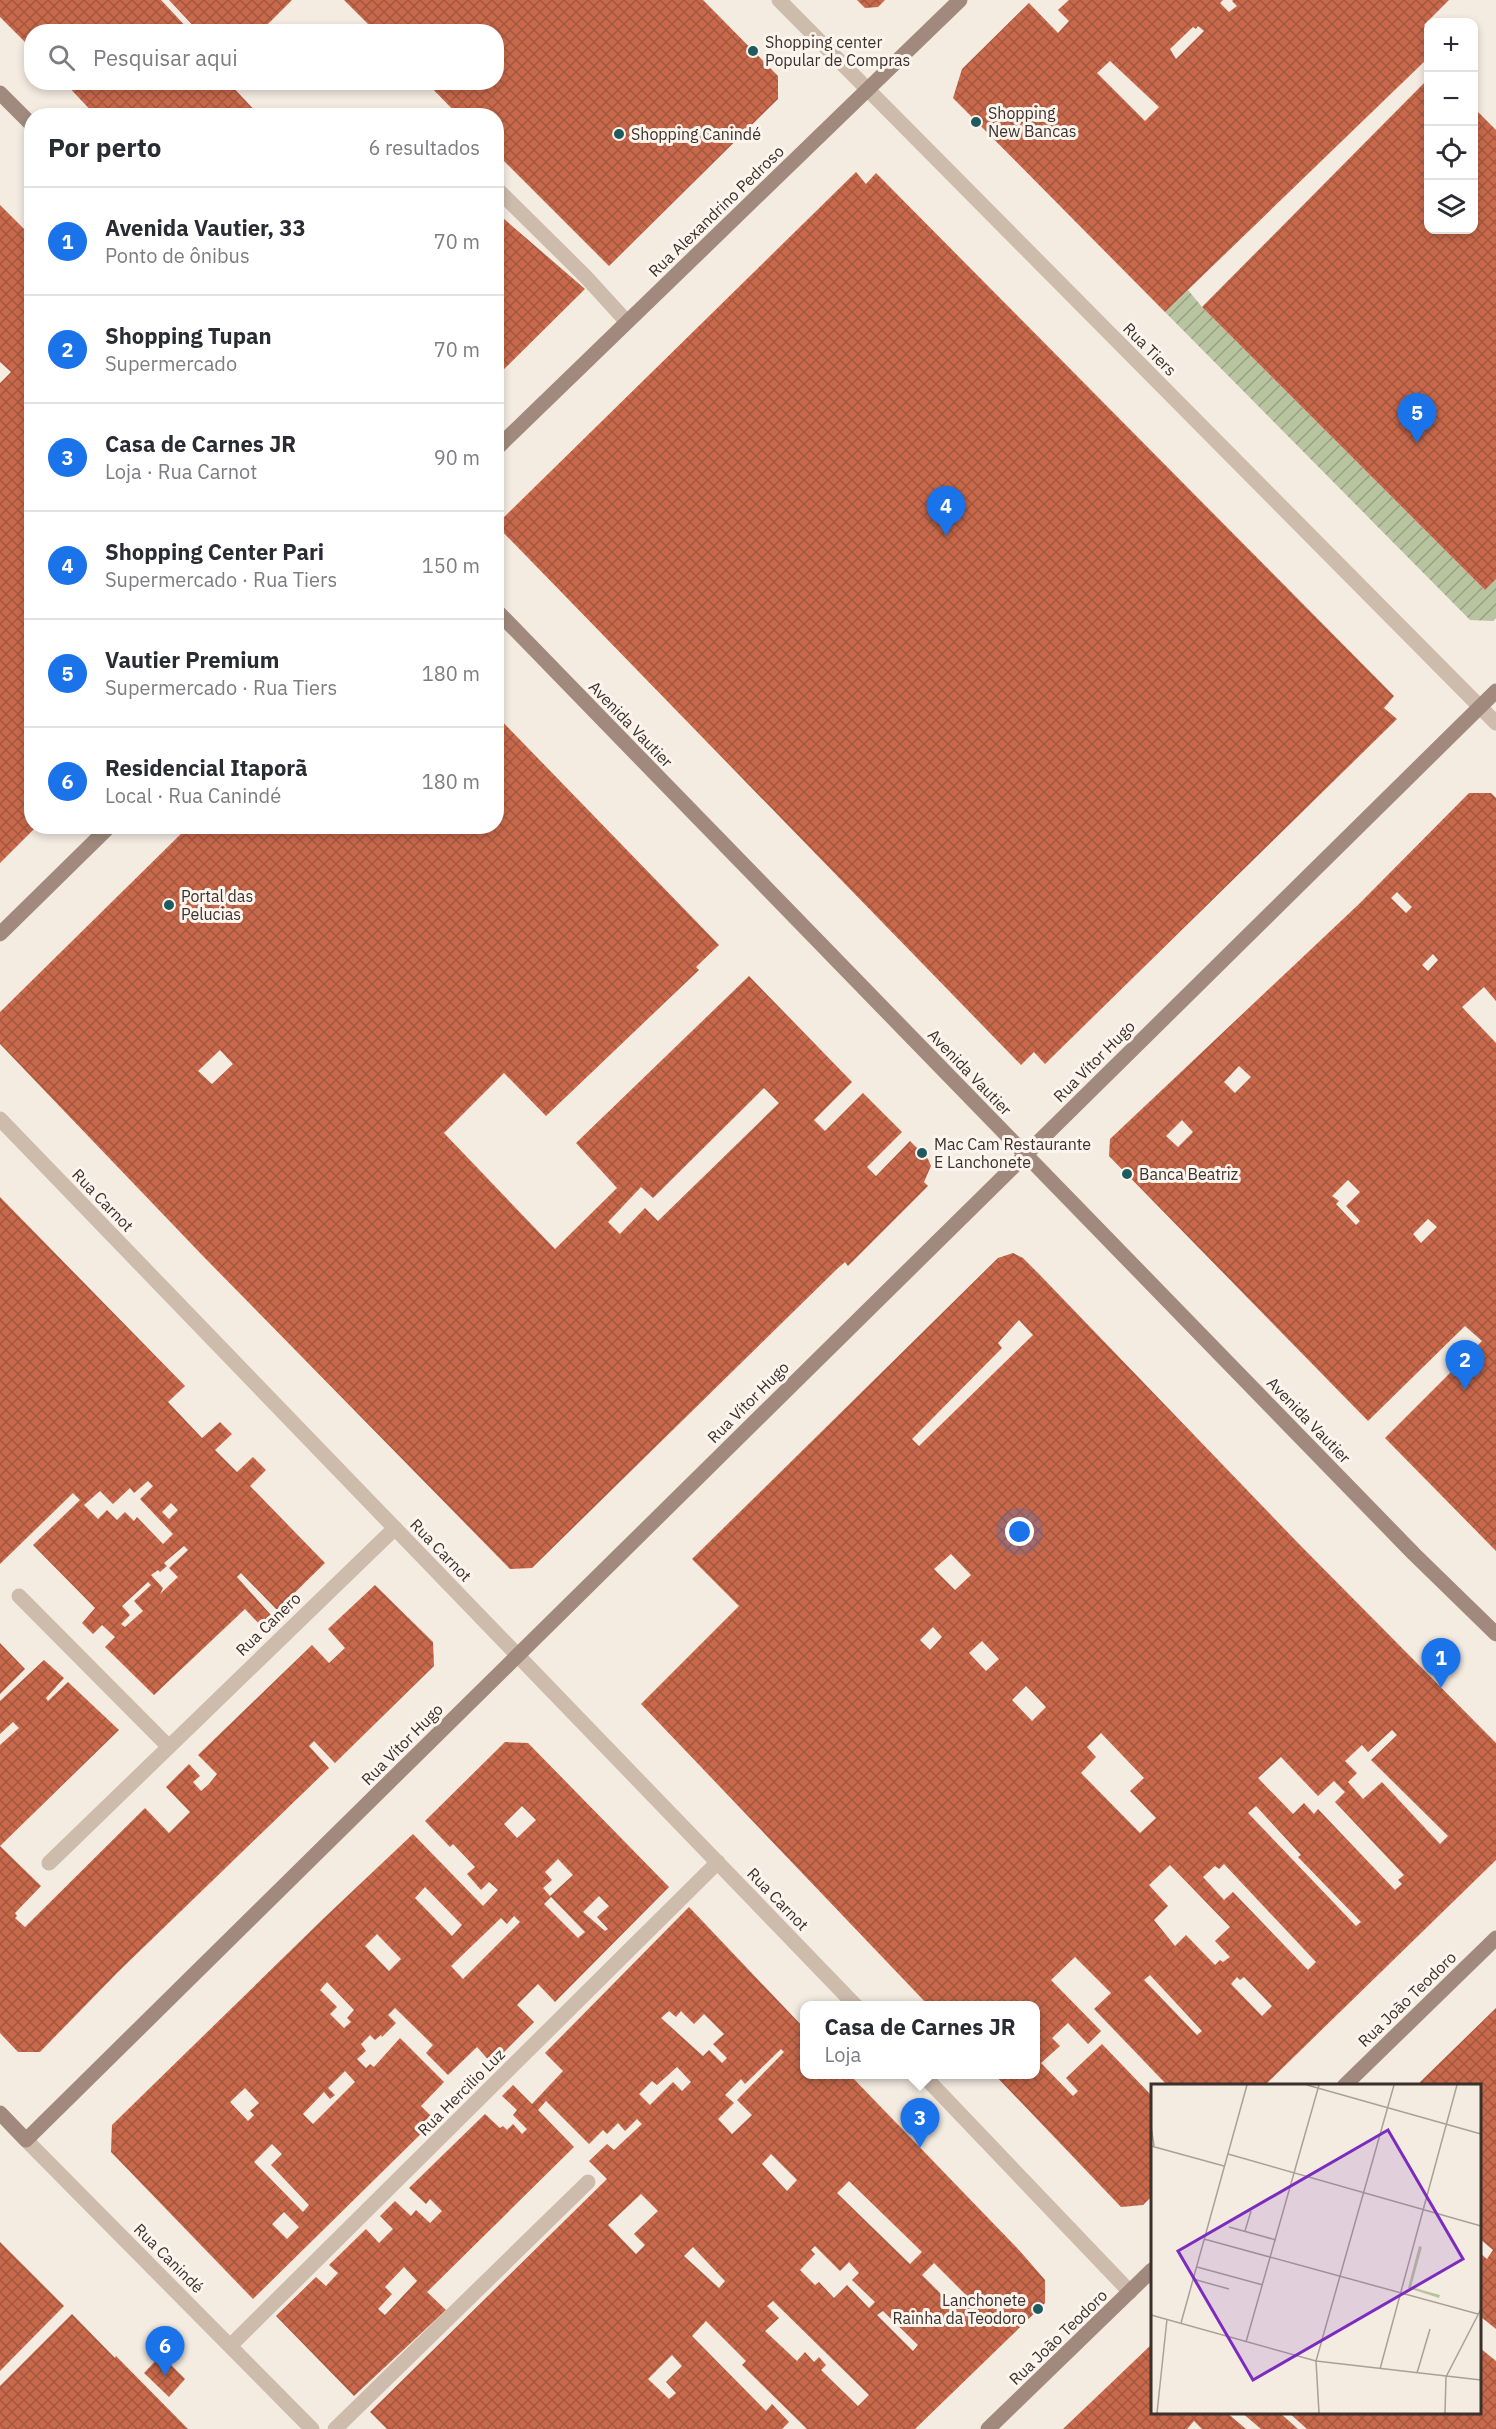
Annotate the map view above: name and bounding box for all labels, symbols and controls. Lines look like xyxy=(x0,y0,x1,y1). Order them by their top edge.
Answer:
map controls xyxy=(1424,18,1478,234)
button: + xyxy=(1424,18,1478,72)
search box xyxy=(24,24,504,90)
place label: Shopping center Popular de Compras xyxy=(765,32,910,70)
icon: search xyxy=(45,41,78,74)
text: Pesquisar aqui xyxy=(93,43,238,72)
marker: Shopping center Popular de Compras xyxy=(746,44,760,58)
button: − xyxy=(1424,72,1478,126)
place label: Shopping New Bancas xyxy=(988,103,1077,141)
marker: Shopping New Bancas xyxy=(969,115,983,129)
place label: Shopping Canindé xyxy=(631,124,761,144)
button: locate xyxy=(1424,126,1478,180)
marker: Shopping Canindé xyxy=(612,127,626,141)
text: Por perto xyxy=(48,130,161,164)
text: 6 resultados xyxy=(368,134,480,161)
street label: Rua Alexandrino Pedroso xyxy=(644,141,788,281)
button: layers xyxy=(1424,180,1478,234)
text: Avenida Vautier, 33 xyxy=(105,213,306,242)
text: 1 xyxy=(62,228,74,255)
text: 70 m xyxy=(434,228,480,255)
text: Ponto de ônibus xyxy=(105,242,250,269)
street label: Rua Tiers xyxy=(1119,318,1181,380)
text: Shopping Tupan xyxy=(105,321,272,350)
text: 2 xyxy=(62,336,74,363)
text: 70 m xyxy=(434,336,480,363)
text: Supermercado xyxy=(105,350,237,377)
pin: 5 xyxy=(1398,394,1436,443)
text: Casa de Carnes JR xyxy=(105,429,296,458)
text: 3 xyxy=(62,444,74,471)
text: 90 m xyxy=(434,444,480,471)
text: Loja · Rua Carnot xyxy=(105,458,257,485)
pin: 4 xyxy=(926,486,966,536)
text: Shopping Center Pari xyxy=(105,537,324,566)
text: 4 xyxy=(62,552,74,579)
text: 150 m xyxy=(422,552,480,579)
text: Supermercado · Rua Tiers xyxy=(105,566,337,593)
text: Vautier Premium xyxy=(105,645,279,674)
text: 5 xyxy=(62,660,74,687)
text: 180 m xyxy=(422,660,480,687)
text: Supermercado · Rua Tiers xyxy=(105,674,337,701)
street label: Avenida Vautier xyxy=(585,677,677,771)
text: Residencial Itaporã xyxy=(105,753,307,782)
text: 6 xyxy=(62,768,74,795)
text: 180 m xyxy=(422,768,480,795)
text: Local · Rua Canindé xyxy=(105,782,281,809)
place label: Portal das Pelucias xyxy=(181,886,253,924)
marker: Portal das Pelucias xyxy=(162,898,176,912)
street label: Rua Vítor Hugo xyxy=(1049,1016,1139,1106)
street label: Avenida Vautier xyxy=(924,1025,1016,1119)
place label: Mac Cam Restaurante E Lanchonete xyxy=(934,1134,1091,1172)
marker: Mac Cam Restaurante E Lanchonete xyxy=(915,1146,929,1160)
street label: Rua Carnot xyxy=(68,1164,138,1236)
place label: Banca Beatriz xyxy=(1139,1164,1238,1184)
marker: Banca Beatriz xyxy=(1120,1167,1134,1181)
pin: 2 xyxy=(1446,1340,1484,1390)
street label: Rua Vítor Hugo xyxy=(703,1357,793,1447)
street label: Avenida Vautier xyxy=(1263,1373,1355,1467)
street label: Rua Carnot xyxy=(406,1514,476,1586)
your location xyxy=(1005,1517,1034,1546)
street label: Rua Canero xyxy=(231,1588,305,1660)
pin: 1 xyxy=(1422,1638,1460,1688)
street label: Rua Vítor Hugo xyxy=(357,1699,447,1789)
street label: Rua Carnot xyxy=(743,1863,813,1935)
street label: Rua João Teodoro xyxy=(1354,1947,1460,2051)
popup xyxy=(800,2001,1040,2079)
text: Casa de Carnes JR xyxy=(824,2012,1016,2041)
text: Loja xyxy=(824,2041,861,2068)
street label: Rua Hercilio Luz xyxy=(413,2044,509,2140)
inset map xyxy=(1151,2084,1481,2414)
pin: 3 xyxy=(900,2098,940,2148)
street label: Rua Canindé xyxy=(130,2219,208,2297)
street label: Rua João Teodoro xyxy=(1005,2285,1111,2389)
place label: Lanchonete Rainha da Teodoro xyxy=(892,2290,1026,2328)
marker: Lanchonete Rainha da Teodoro xyxy=(1031,2302,1045,2316)
pin: 6 xyxy=(146,2326,184,2376)

